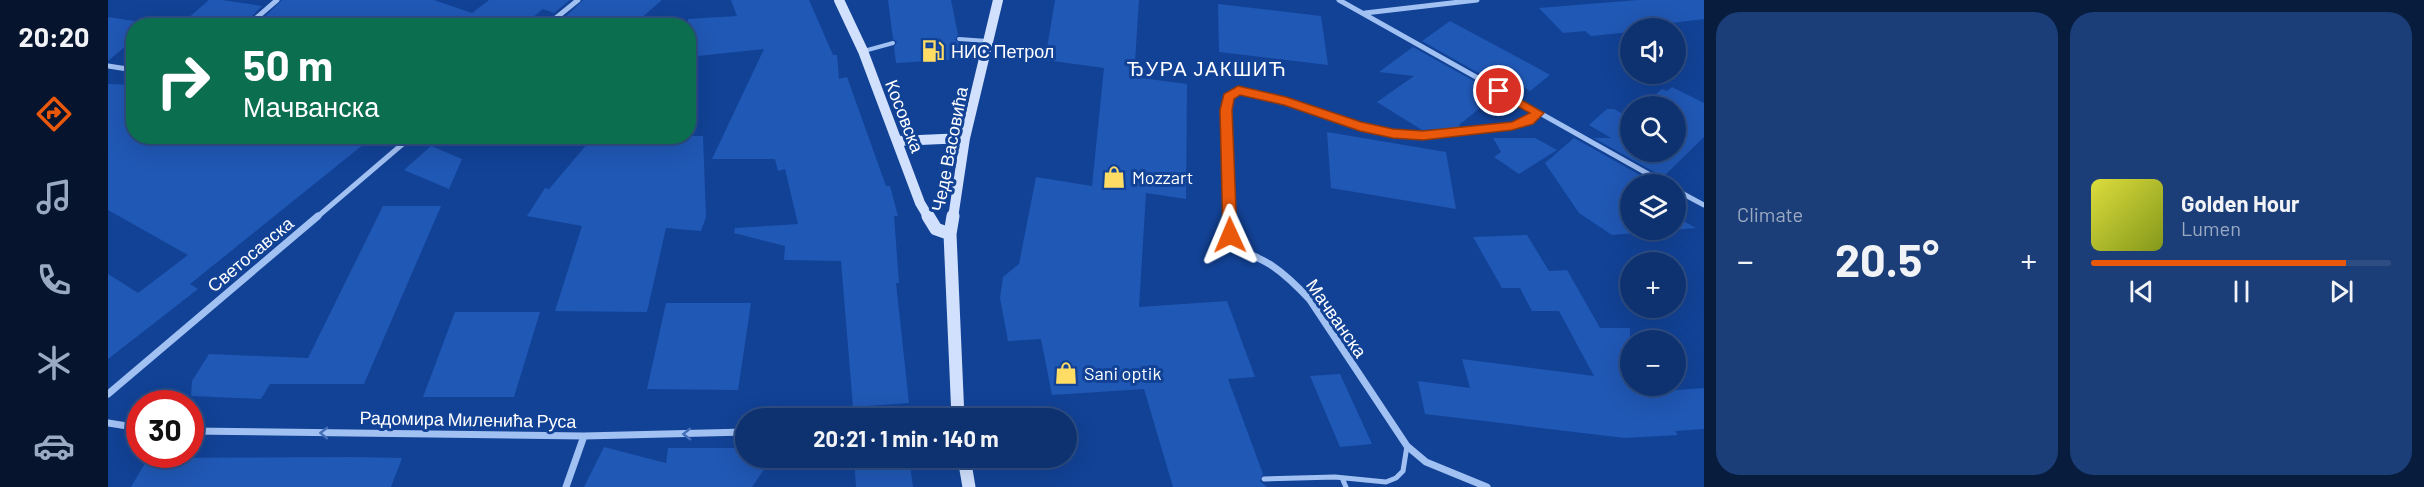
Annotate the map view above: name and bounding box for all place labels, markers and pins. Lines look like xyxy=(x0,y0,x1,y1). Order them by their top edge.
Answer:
fuel station icon: НИС Петрол xyxy=(920,38,946,64)
place label: НИС Петрол xyxy=(951,40,1054,62)
pin xyxy=(1473,65,1524,116)
shop icon: Mozzart xyxy=(1101,164,1127,190)
place label: Mozzart xyxy=(1132,166,1193,188)
shop icon: Sani optik xyxy=(1053,360,1079,386)
place label: Sani optik xyxy=(1084,362,1161,384)

